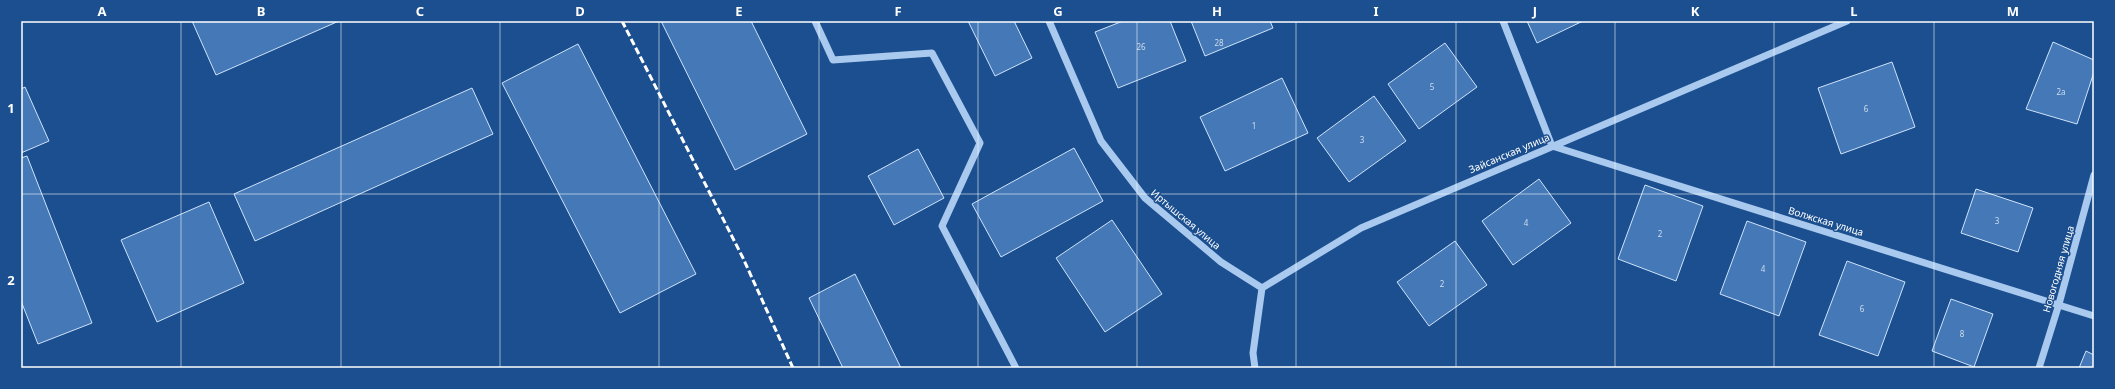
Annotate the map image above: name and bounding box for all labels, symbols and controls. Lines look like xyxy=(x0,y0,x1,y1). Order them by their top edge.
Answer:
text: A xyxy=(98,2,107,20)
text: B xyxy=(257,2,265,20)
text: C xyxy=(416,2,424,20)
text: D xyxy=(575,2,585,20)
text: E xyxy=(735,2,743,20)
text: F xyxy=(894,2,902,20)
text: G xyxy=(1053,2,1063,20)
text: H xyxy=(1212,2,1222,20)
text: I xyxy=(1373,2,1379,20)
text: J xyxy=(1532,2,1537,20)
text: K xyxy=(1691,2,1700,20)
text: L xyxy=(1850,2,1858,20)
text: M xyxy=(2007,2,2019,20)
house number: 28 xyxy=(1214,37,1224,48)
house number: 26 xyxy=(1136,41,1146,52)
house number: 5 xyxy=(1430,81,1435,92)
house number: 2a xyxy=(2056,86,2066,97)
text: 1 xyxy=(7,99,15,117)
house number: 6 xyxy=(1864,103,1869,114)
house number: 1 xyxy=(1252,120,1256,131)
street label: Зайсанская улица xyxy=(1466,130,1552,176)
house number: 3 xyxy=(1360,134,1365,145)
street label: Иртышская улица xyxy=(1148,186,1224,252)
street label: Волжская улица xyxy=(1787,203,1865,239)
house number: 3 xyxy=(1995,215,2000,226)
house number: 4 xyxy=(1524,217,1529,228)
street label: Новогодняя улица xyxy=(2039,224,2077,314)
house number: 2 xyxy=(1658,228,1663,239)
house number: 4 xyxy=(1761,263,1766,274)
text: 2 xyxy=(7,271,15,289)
house number: 2 xyxy=(1440,278,1445,289)
house number: 6 xyxy=(1860,303,1865,314)
house number: 8 xyxy=(1960,328,1965,339)

